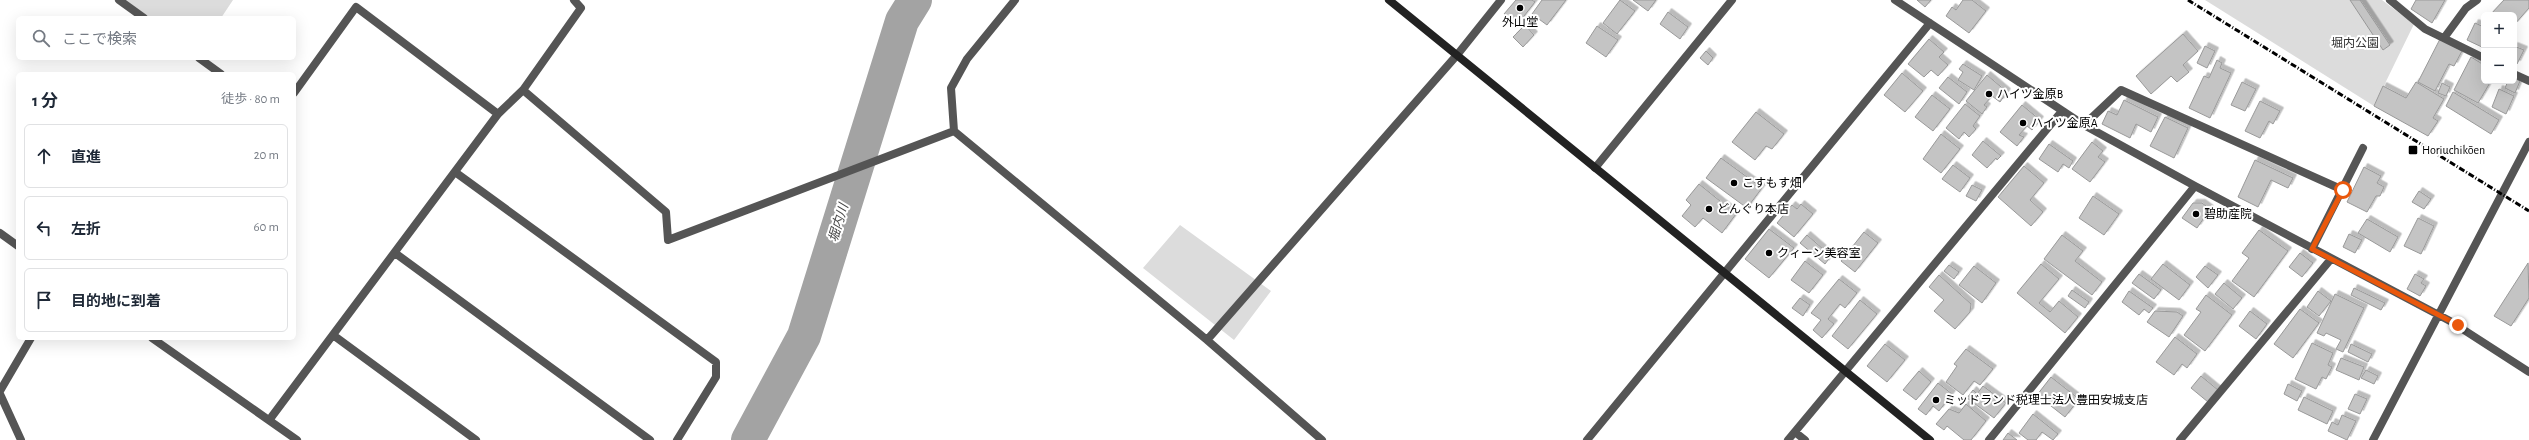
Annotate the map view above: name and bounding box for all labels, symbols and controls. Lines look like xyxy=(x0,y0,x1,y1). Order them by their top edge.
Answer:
marker: 外山堂 xyxy=(1515,3,1525,13)
map controls xyxy=(2481,12,2517,84)
button: + xyxy=(2481,12,2517,48)
search box xyxy=(16,16,296,60)
place label: 外山堂 xyxy=(1502,16,1538,28)
icon: search xyxy=(30,27,52,49)
text: ここで検索 xyxy=(62,32,137,47)
park label: 堀内公園 xyxy=(2331,37,2379,49)
button: − xyxy=(2481,48,2517,84)
place label: ハイツ金原B xyxy=(1997,88,2063,100)
marker: ハイツ金原B xyxy=(1984,89,1994,99)
text: 1 分 xyxy=(32,92,58,109)
text: 徒歩 · 80 m xyxy=(221,93,280,106)
place label: ハイツ金原A xyxy=(2031,117,2098,129)
marker: ハイツ金原A xyxy=(2018,118,2028,128)
marker: Horiuchikōen xyxy=(2407,144,2419,156)
place label: Horiuchikōen xyxy=(2422,144,2485,156)
icon: ahead xyxy=(33,145,55,167)
text: 20 m xyxy=(254,149,279,162)
text: 直進 xyxy=(71,150,101,165)
place label: こすもす畑 xyxy=(1742,176,1802,189)
marker: こすもす畑 xyxy=(1729,178,1739,188)
route start xyxy=(2334,181,2352,199)
water label: 堀内川 xyxy=(826,200,851,244)
place label: どんぐり本店 xyxy=(1717,202,1789,215)
marker: どんぐり本店 xyxy=(1704,204,1714,214)
place label: 碧助産院 xyxy=(2204,207,2252,220)
marker: 碧助産院 xyxy=(2191,209,2201,219)
icon: left xyxy=(33,217,55,239)
text: 60 m xyxy=(253,221,279,234)
text: 左折 xyxy=(71,222,101,237)
place label: クィーン美容室 xyxy=(1777,246,1860,259)
marker: クィーン美容室 xyxy=(1764,248,1774,258)
icon: arrive xyxy=(33,289,55,311)
text: 目的地に到着 xyxy=(71,294,161,309)
route end xyxy=(2449,316,2467,334)
place label: ミッドランド税理士法人豊田安城支店 xyxy=(1944,393,2148,406)
marker: ミッドランド税理士法人豊田安城支店 xyxy=(1931,395,1941,405)

